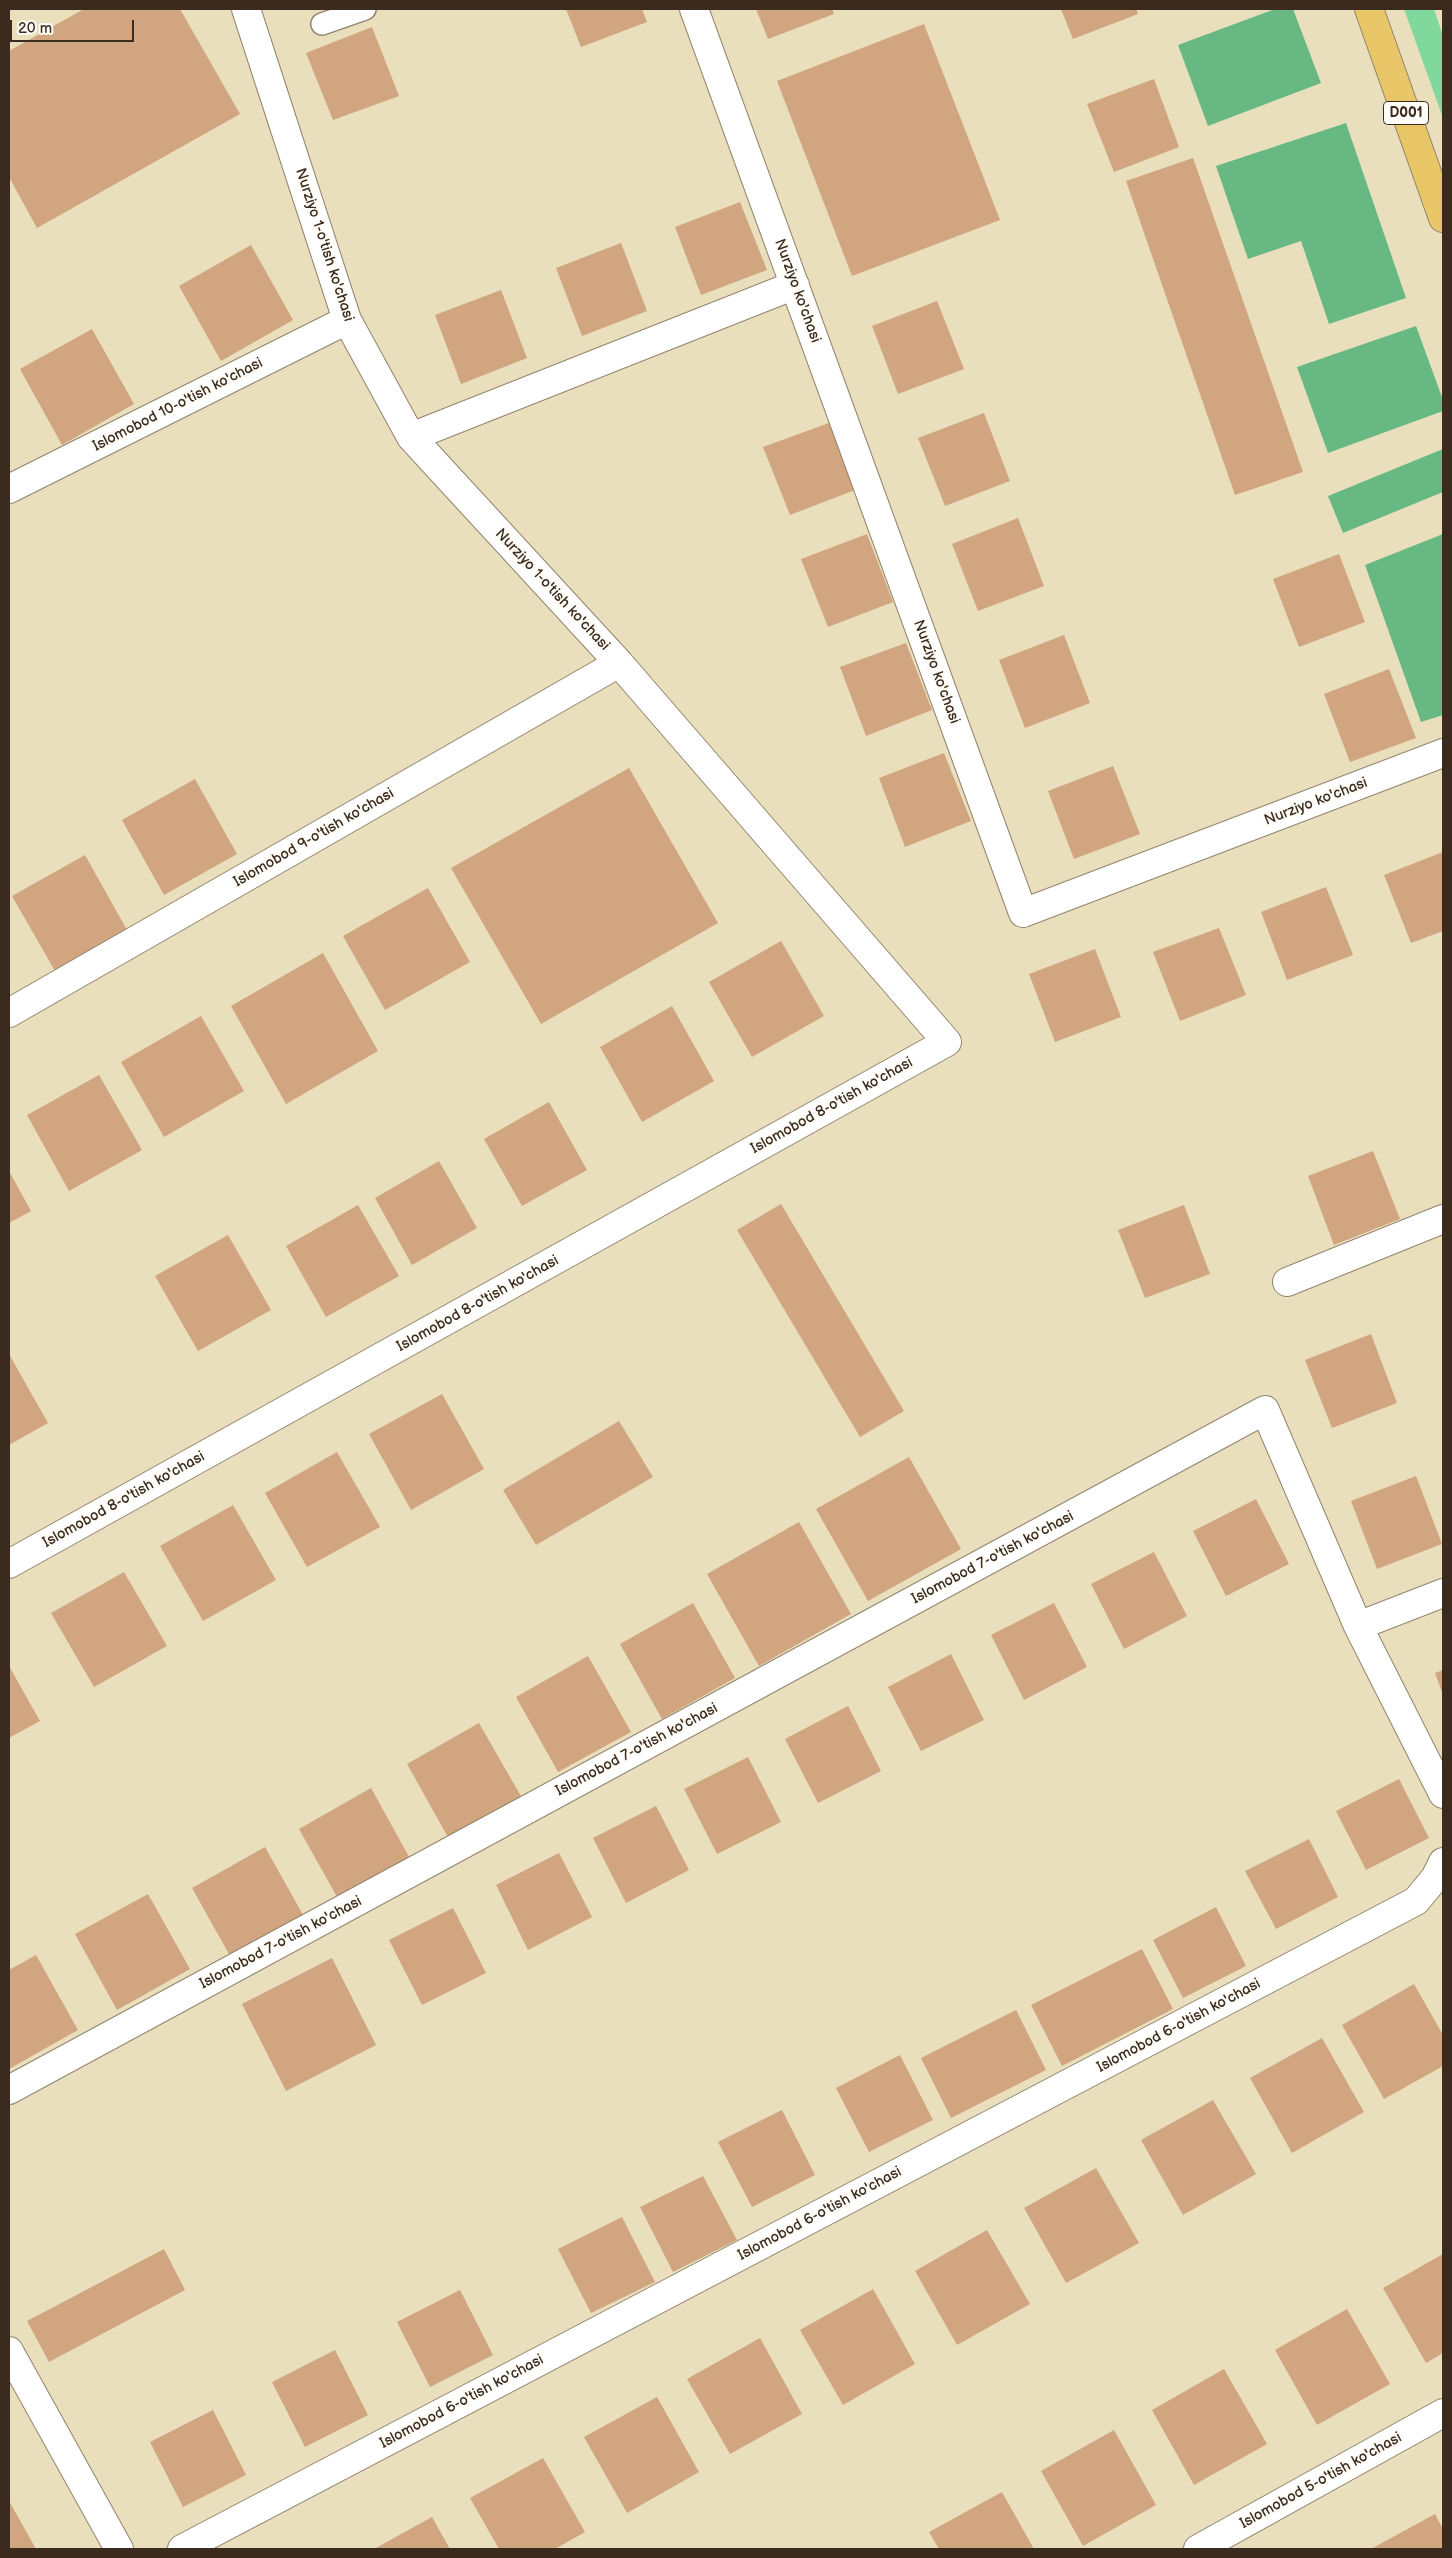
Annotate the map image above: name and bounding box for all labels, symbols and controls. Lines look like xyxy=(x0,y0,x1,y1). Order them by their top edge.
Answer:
scale bar xyxy=(12,10,136,42)
text: 20 m xyxy=(18,19,52,38)
road number: D001 xyxy=(1384,102,1428,125)
street label: Nurziyo 1-o'tish ko'chasi xyxy=(291,166,357,324)
street label: Nurziyo ko'chasi xyxy=(770,237,824,345)
street label: Islomobod 10-o'tish ko'chasi xyxy=(90,354,266,456)
street label: Nurziyo 1-o'tish ko'chasi xyxy=(491,525,613,655)
street label: Nurziyo ko'chasi xyxy=(909,618,963,726)
street label: Nurziyo ko'chasi xyxy=(1262,774,1370,830)
street label: Islomobod 9-o'tish ko'chasi xyxy=(231,785,397,891)
street label: Islomobod 8-o'tish ko'chasi xyxy=(748,1054,916,1158)
street label: Islomobod 8-o'tish ko'chasi xyxy=(394,1252,562,1356)
street label: Islomobod 8-o'tish ko'chasi xyxy=(40,1448,208,1552)
street label: Islomobod 7-o'tish ko'chasi xyxy=(909,1508,1077,1608)
street label: Islomobod 7-o'tish ko'chasi xyxy=(553,1700,721,1800)
street label: Islomobod 7-o'tish ko'chasi xyxy=(197,1893,365,1993)
street label: Islomobod 6-o'tish ko'chasi xyxy=(1094,1975,1264,2077)
street label: Islomobod 6-o'tish ko'chasi xyxy=(735,2163,905,2265)
street label: Islomobod 6-o'tish ko'chasi xyxy=(377,2351,547,2453)
street label: Islomobod 5-o'tish ko'chasi xyxy=(1237,2429,1405,2533)

